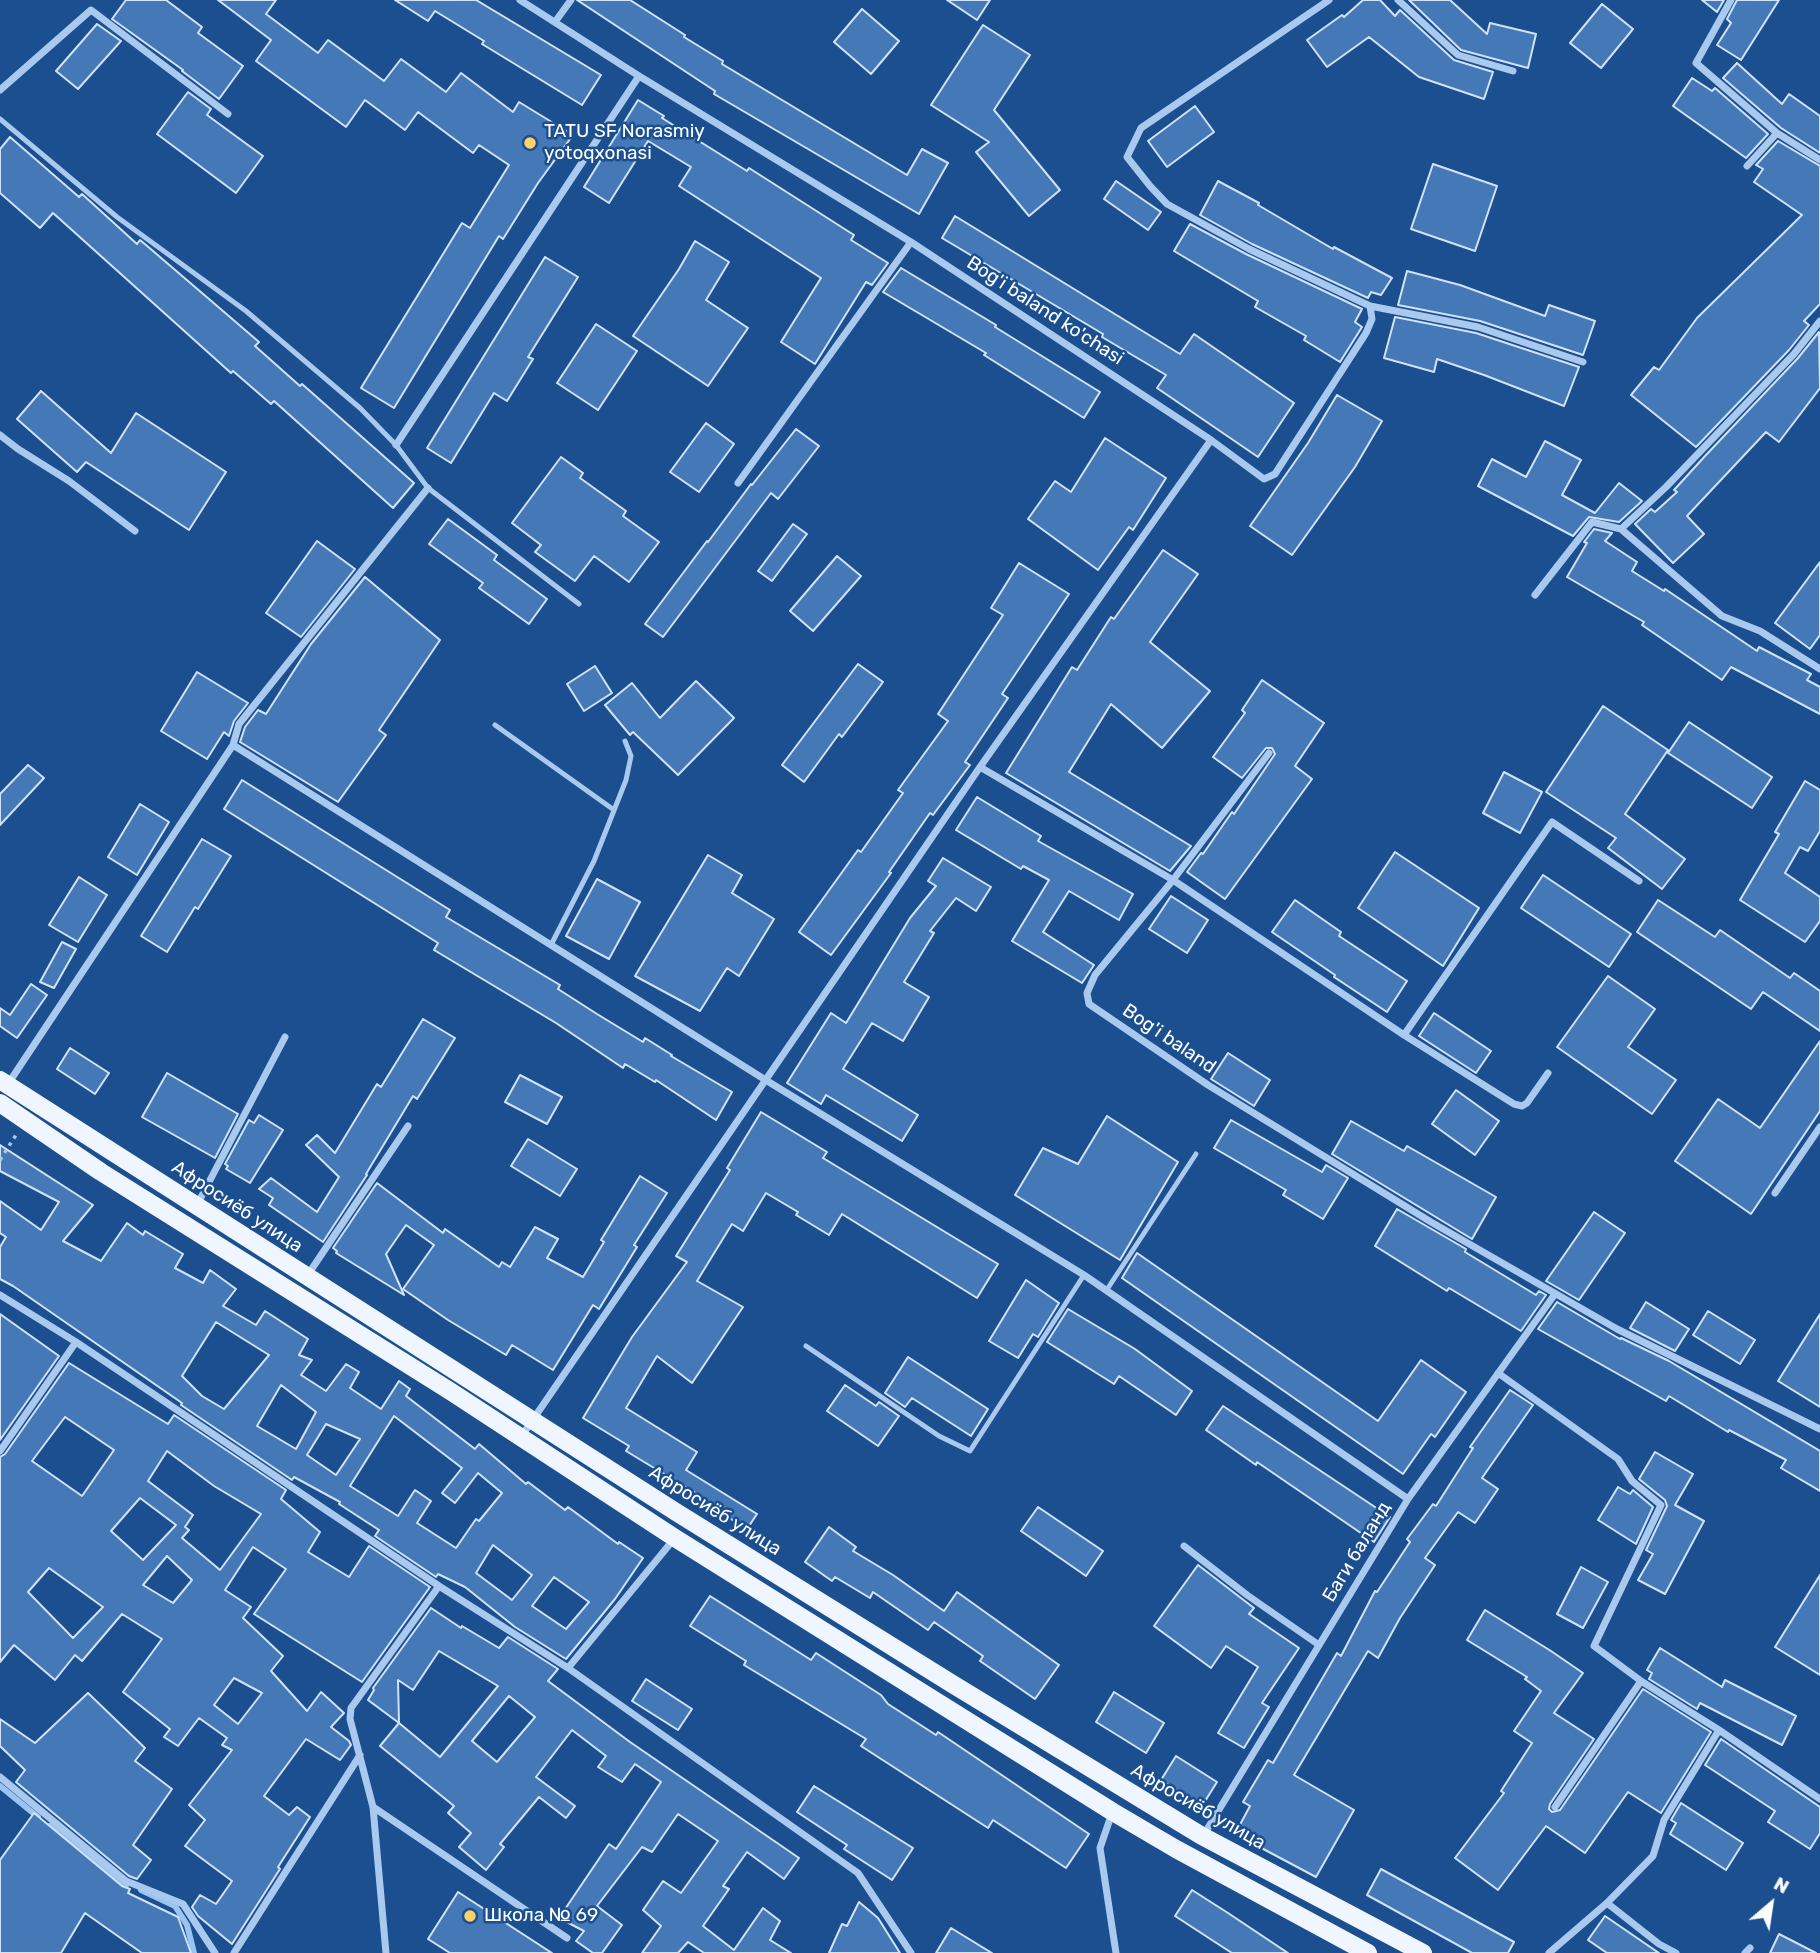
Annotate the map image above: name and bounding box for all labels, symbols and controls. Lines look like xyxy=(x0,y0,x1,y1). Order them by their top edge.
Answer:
place label: TATU SF Norasmiy yotoqxonasi xyxy=(544,121,705,165)
marker: TATU SF Norasmiy yotoqxonasi xyxy=(522,135,538,151)
street label: Bog'i baland ko'chasi xyxy=(962,252,1128,370)
street label: Bog'i baland xyxy=(1118,999,1220,1079)
street label: Афросиёб улица xyxy=(167,1156,307,1258)
street label: Афросиёб улица xyxy=(645,1461,785,1561)
street label: Баги баланд xyxy=(1318,1498,1396,1606)
street label: Афросиёб улица xyxy=(1127,1759,1269,1855)
north arrow xyxy=(1736,1869,1806,1939)
text: N xyxy=(1770,1872,1793,1899)
place label: Школа № 69 xyxy=(484,1905,598,1927)
marker: Школа № 69 xyxy=(462,1908,478,1924)

